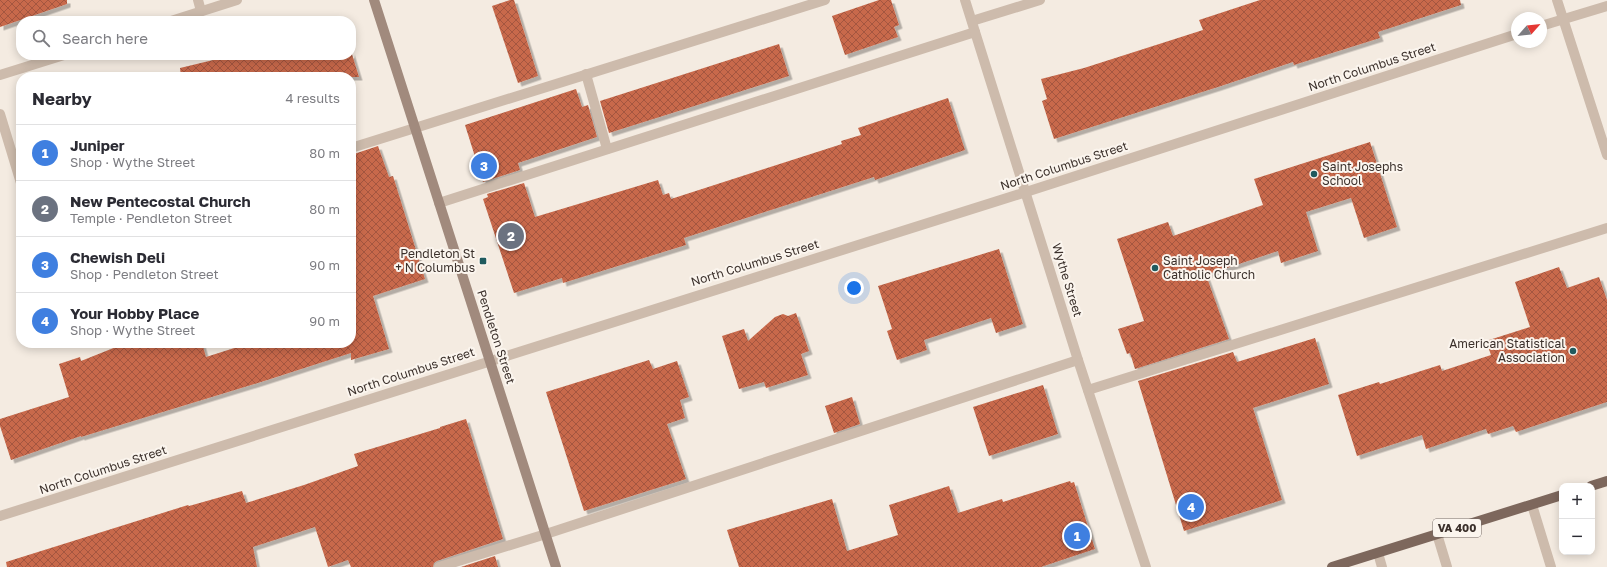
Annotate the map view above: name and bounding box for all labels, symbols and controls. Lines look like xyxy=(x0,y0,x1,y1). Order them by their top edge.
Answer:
north arrow xyxy=(1511,12,1547,48)
search box xyxy=(16,16,356,60)
icon: search xyxy=(30,27,52,49)
text: Search here xyxy=(62,29,148,47)
street label: North Columbus Street xyxy=(1306,39,1438,94)
text: Nearby xyxy=(32,88,92,109)
text: 4 results xyxy=(286,90,340,106)
text: Juniper xyxy=(70,136,125,154)
street label: North Columbus Street xyxy=(998,138,1130,193)
text: 1 xyxy=(42,145,48,161)
text: 80 m xyxy=(309,145,340,161)
pin: 3 xyxy=(471,151,497,181)
text: Shop · Wythe Street xyxy=(70,154,195,170)
place label: Saint Josephs School xyxy=(1322,159,1403,188)
marker: Saint Josephs School xyxy=(1309,169,1319,179)
text: New Pentecostal Church xyxy=(70,192,250,210)
text: 2 xyxy=(41,201,49,217)
text: 80 m xyxy=(309,201,340,217)
text: Temple · Pendleton Street xyxy=(70,210,232,226)
pin: 2 xyxy=(498,221,524,251)
street label: North Columbus Street xyxy=(689,236,821,289)
street label: Wythe Street xyxy=(1049,241,1086,319)
place label: Pendleton St + N Columbus xyxy=(395,246,475,275)
text: Chewish Deli xyxy=(70,248,165,266)
place label: Saint Joseph Catholic Church xyxy=(1163,253,1255,282)
marker: Pendleton St + N Columbus xyxy=(478,256,488,266)
text: 3 xyxy=(41,257,49,273)
text: 90 m xyxy=(309,257,340,273)
marker: Saint Joseph Catholic Church xyxy=(1150,263,1160,273)
text: Shop · Pendleton Street xyxy=(70,266,219,282)
your location xyxy=(844,278,864,298)
street label: Pendleton Street xyxy=(474,288,519,386)
text: Your Hobby Place xyxy=(70,304,199,322)
text: 4 xyxy=(41,313,49,329)
text: 90 m xyxy=(309,313,340,329)
text: Shop · Wythe Street xyxy=(70,322,195,338)
place label: American Statistical Association xyxy=(1449,336,1565,365)
street label: North Columbus Street xyxy=(345,344,477,399)
marker: American Statistical Association xyxy=(1568,346,1578,356)
street label: North Columbus Street xyxy=(37,442,169,497)
map controls xyxy=(1559,483,1595,555)
button: + xyxy=(1559,483,1595,519)
pin: 4 xyxy=(1178,492,1204,522)
road number: VA 400 xyxy=(1433,519,1481,537)
button: − xyxy=(1559,519,1595,555)
pin: 1 xyxy=(1064,521,1090,551)

